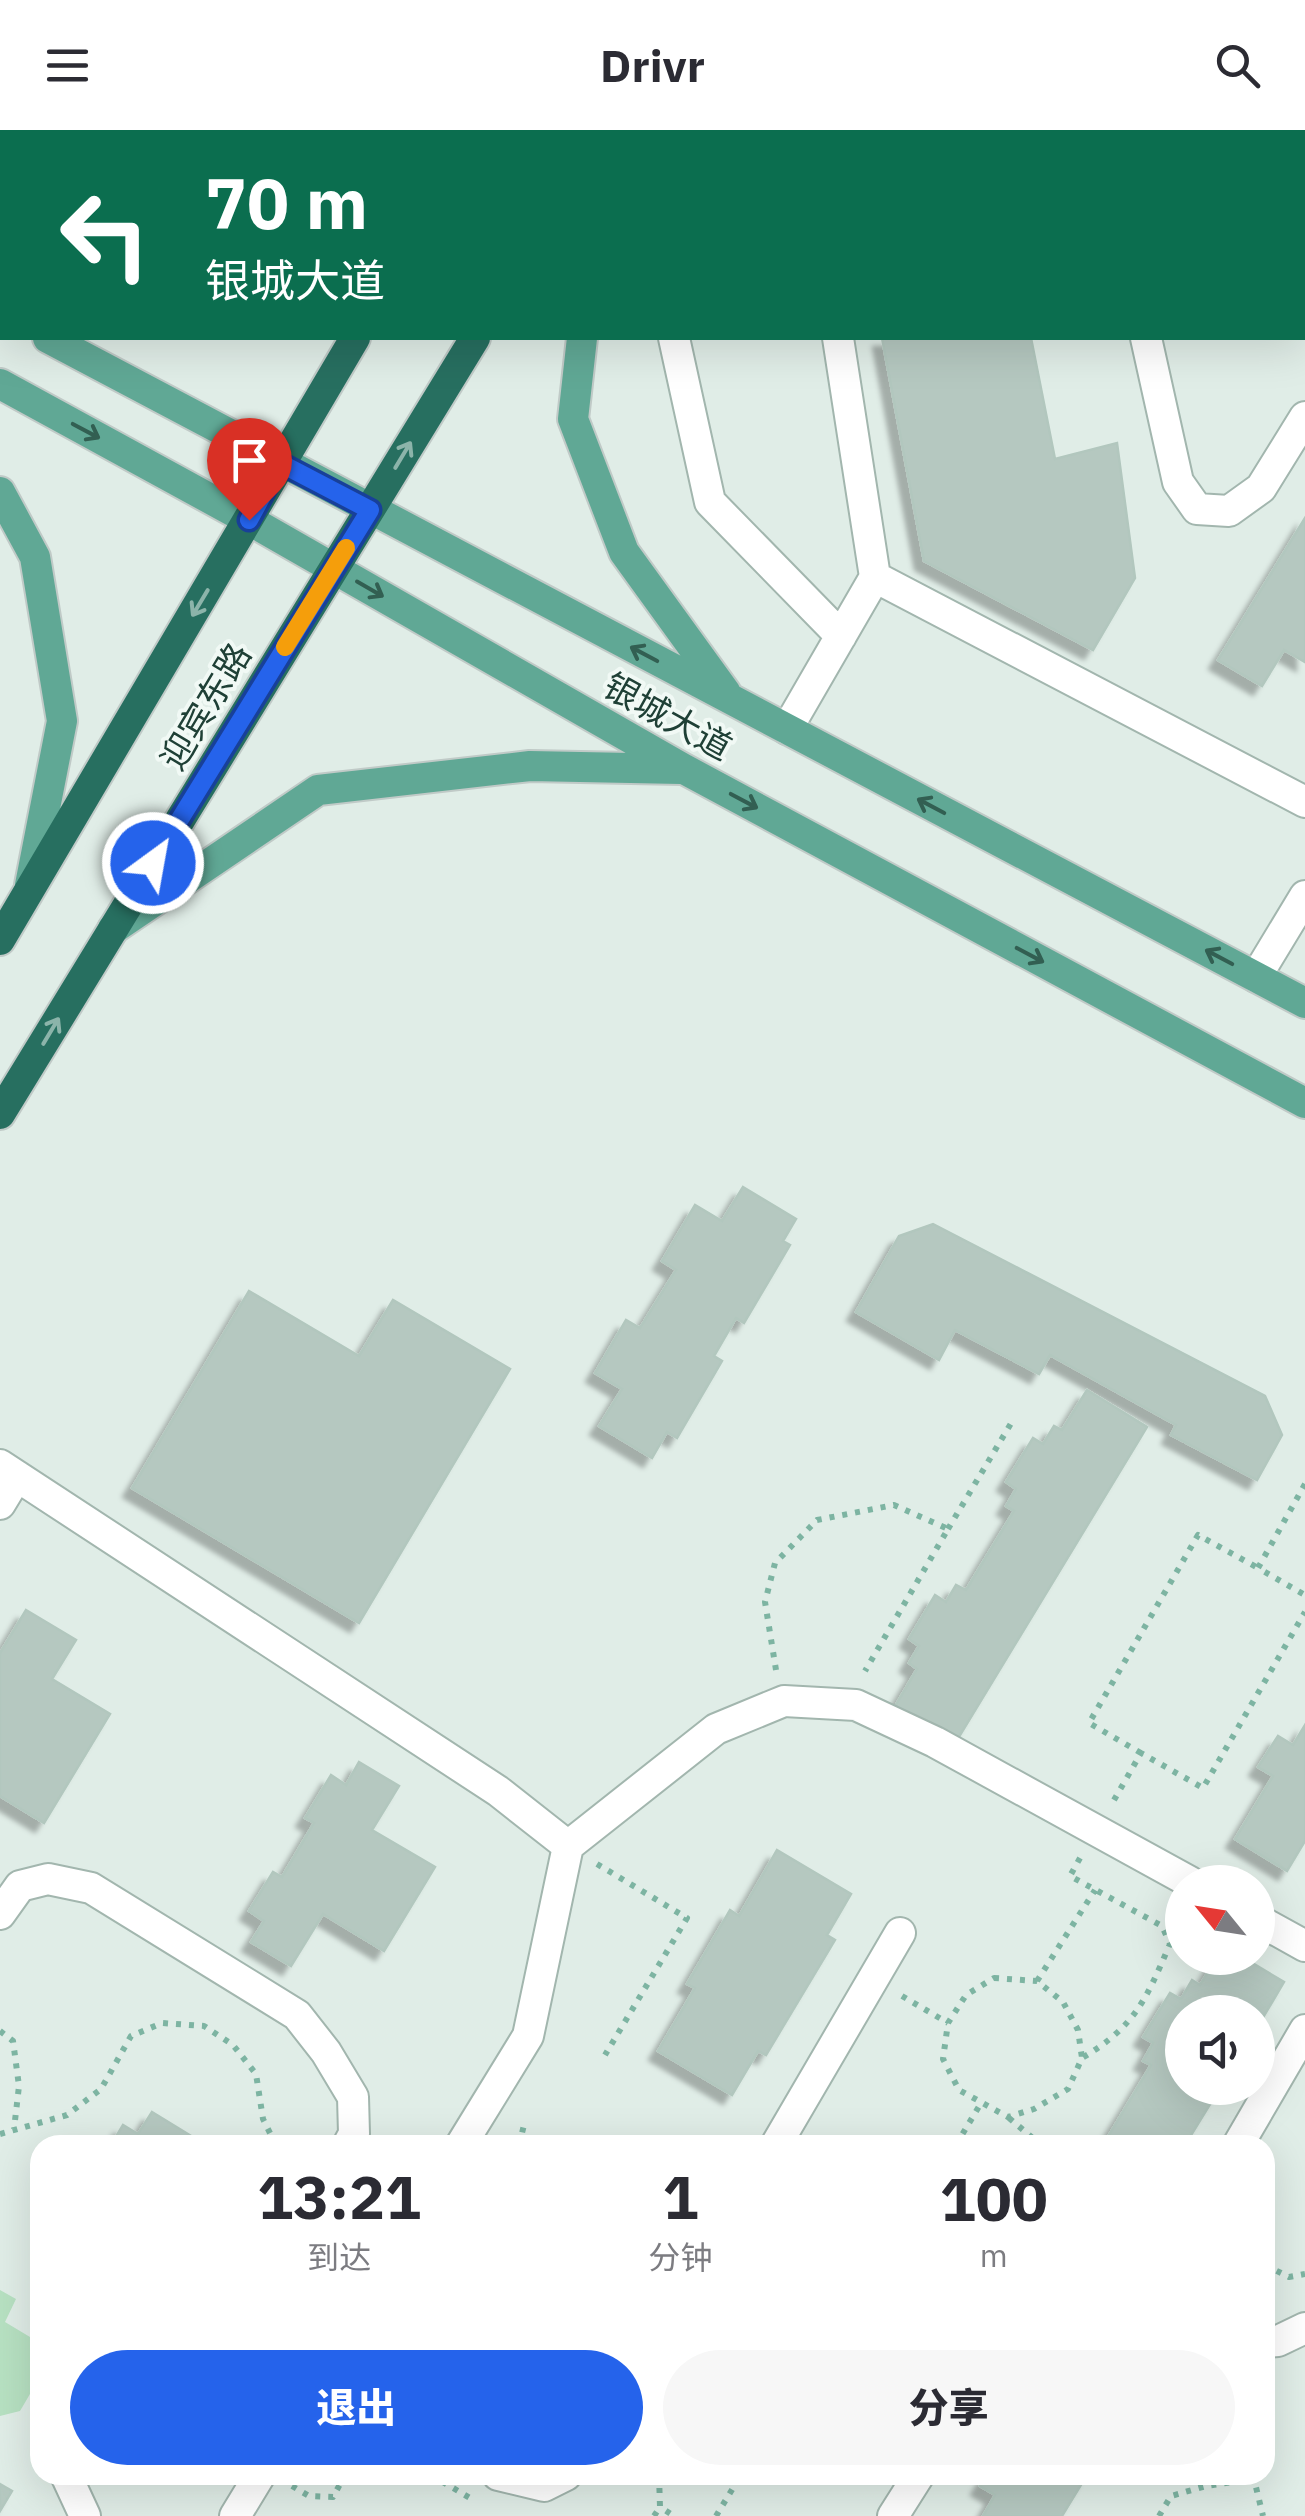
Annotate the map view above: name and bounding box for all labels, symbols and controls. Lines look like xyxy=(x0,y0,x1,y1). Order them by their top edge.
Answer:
text: Drivr xyxy=(600,36,705,94)
icon: menu xyxy=(40,38,95,93)
icon: search xyxy=(1210,38,1265,93)
text: 70 m xyxy=(205,157,368,248)
icon: left xyxy=(40,170,170,300)
text: 银城大道 xyxy=(205,251,385,309)
pin xyxy=(207,418,292,521)
one-way arrow xyxy=(70,422,100,441)
icon: arrive xyxy=(222,433,277,488)
one-way arrow xyxy=(393,441,413,470)
one-way arrow xyxy=(355,579,383,599)
one-way arrow xyxy=(190,588,210,617)
street label: 迎宾东路 xyxy=(149,634,261,778)
one-way arrow xyxy=(629,644,659,663)
street label: 银城大道 xyxy=(596,662,740,770)
one-way arrow xyxy=(728,792,758,812)
one-way arrow xyxy=(917,795,947,815)
position arrow xyxy=(101,811,205,915)
one-way arrow xyxy=(1014,946,1044,965)
one-way arrow xyxy=(1204,947,1234,966)
one-way arrow xyxy=(41,1017,61,1046)
north arrow xyxy=(1165,1865,1275,1975)
map controls xyxy=(1165,1865,1275,2105)
button: sound xyxy=(1165,1995,1275,2105)
text: 13:21 xyxy=(257,2157,421,2236)
text: 1 xyxy=(662,2157,698,2236)
text: 100 xyxy=(940,2159,1048,2238)
text: m xyxy=(980,2234,1008,2276)
text: 到达 xyxy=(307,2236,371,2278)
text: 分钟 xyxy=(648,2236,712,2278)
button: 退出 xyxy=(70,2350,643,2465)
button: 分享 xyxy=(663,2350,1235,2465)

